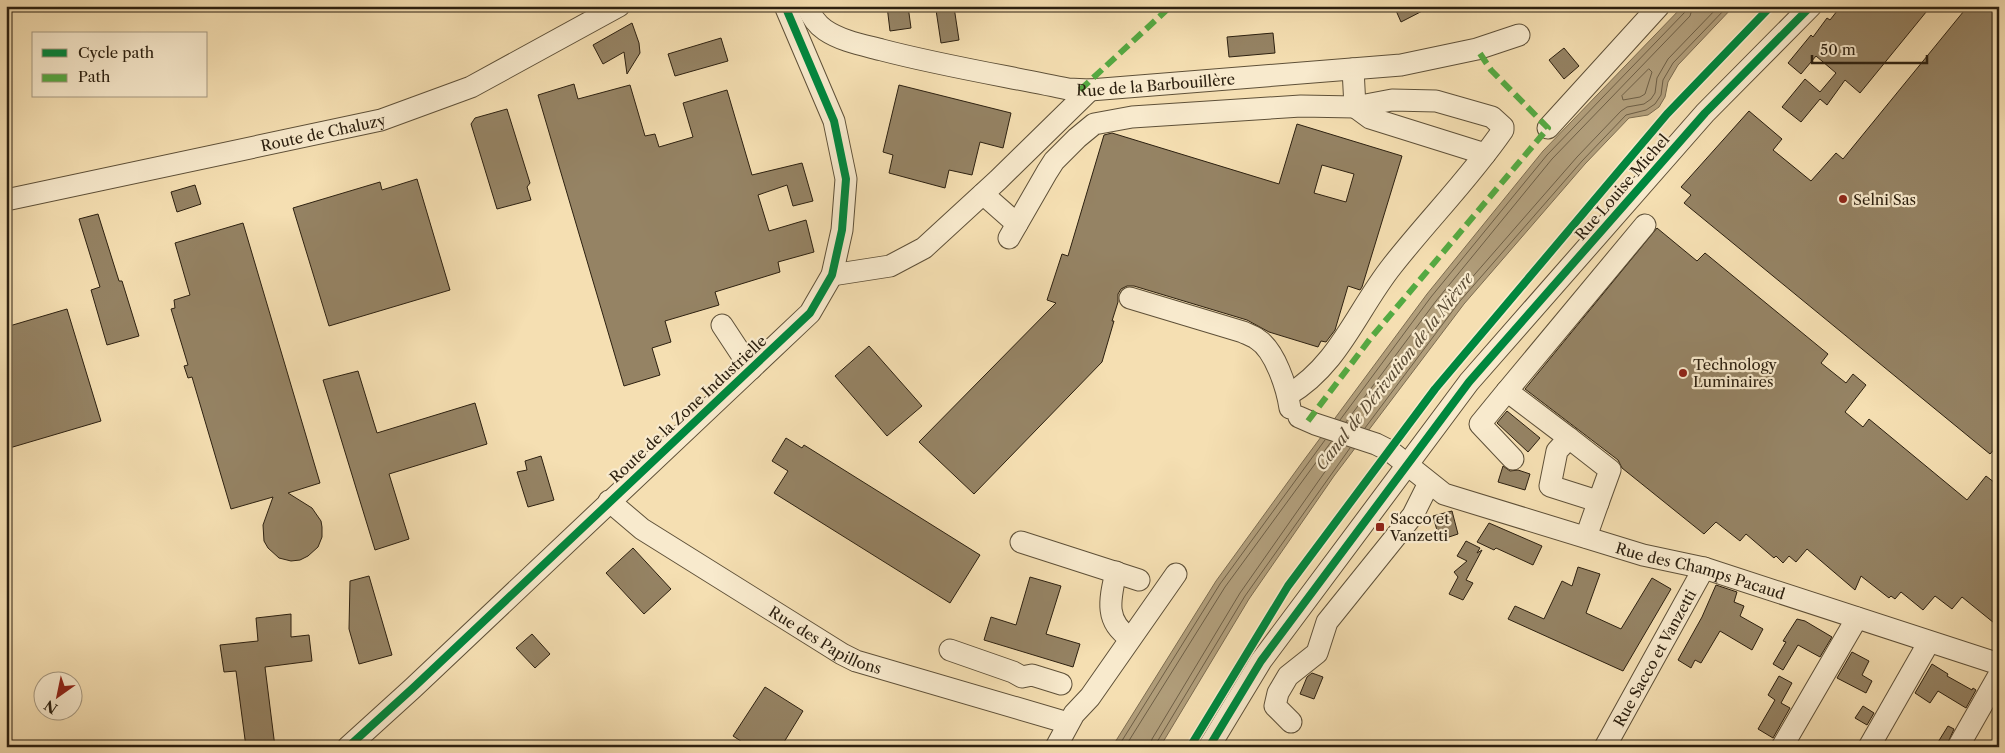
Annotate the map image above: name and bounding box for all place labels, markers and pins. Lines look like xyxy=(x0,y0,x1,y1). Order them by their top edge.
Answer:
place label: Selni Sas xyxy=(1853,190,1916,209)
marker: Selni Sas xyxy=(1837,193,1849,205)
place label: Technology Luminaires xyxy=(1693,355,1778,391)
marker: Technology Luminaires xyxy=(1677,367,1689,379)
place label: Sacco et Vanzetti xyxy=(1389,509,1450,545)
marker: Sacco et Vanzetti xyxy=(1374,521,1386,533)

